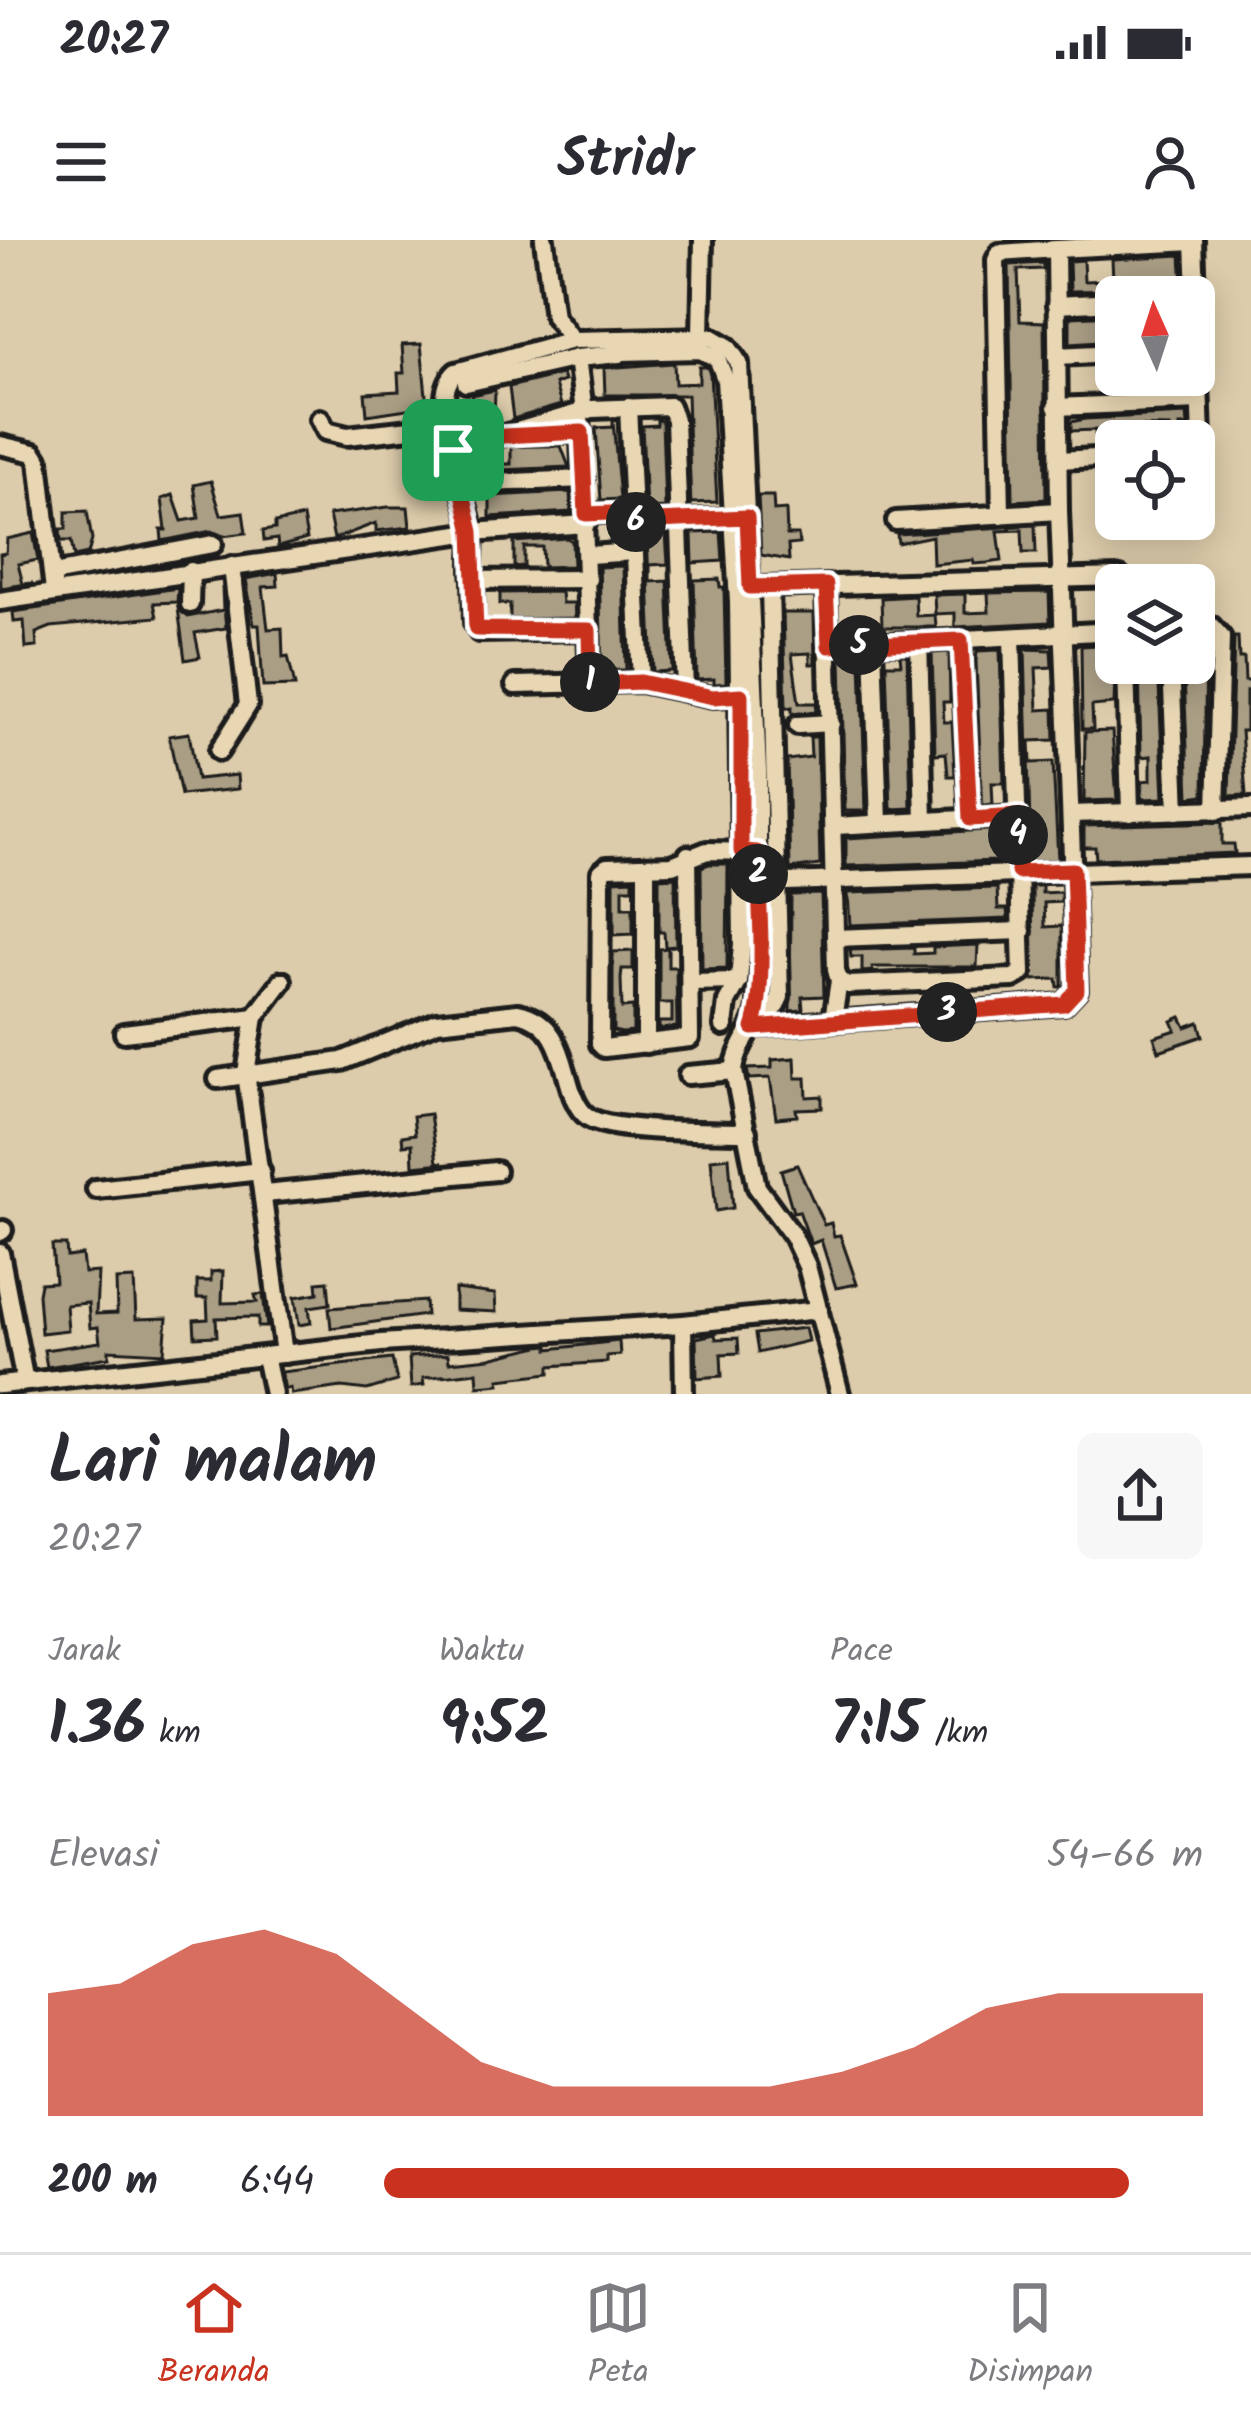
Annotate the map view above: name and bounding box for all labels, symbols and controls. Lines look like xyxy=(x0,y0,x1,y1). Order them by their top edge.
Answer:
text: 20:27 xyxy=(60,6,168,78)
text: Stridr xyxy=(557,119,694,205)
icon: menu xyxy=(48,129,114,195)
icon: person xyxy=(1137,129,1203,195)
north arrow xyxy=(1095,276,1215,396)
map controls xyxy=(1095,276,1215,684)
pin xyxy=(402,399,504,501)
icon: arrive xyxy=(420,417,486,483)
button: locate xyxy=(1095,420,1215,540)
pin: 6 xyxy=(606,492,666,552)
text: 6 xyxy=(627,495,645,548)
button: layers xyxy=(1095,564,1215,684)
pin: 5 xyxy=(829,615,889,675)
text: 5 xyxy=(851,618,867,671)
pin: 1 xyxy=(560,652,620,712)
text: 1 xyxy=(585,655,595,708)
pin: 4 xyxy=(988,805,1048,865)
text: 4 xyxy=(1009,808,1027,861)
pin: 2 xyxy=(728,844,788,904)
text: 2 xyxy=(748,847,768,900)
pin: 3 xyxy=(917,982,977,1042)
text: 3 xyxy=(938,985,956,1038)
text: Lari malam xyxy=(48,1412,377,1517)
button: share xyxy=(1077,1433,1203,1559)
text: 20:27 xyxy=(48,1510,140,1572)
text: Jarak xyxy=(48,1626,121,1679)
text: Waktu xyxy=(439,1626,524,1679)
text: Pace xyxy=(830,1626,893,1679)
text: 1.36 xyxy=(48,1679,146,1775)
text: 9:52 xyxy=(439,1679,549,1775)
text: 7:15 xyxy=(830,1679,922,1775)
text: km xyxy=(146,1708,201,1761)
text: /km xyxy=(922,1708,988,1761)
text: Elevasi xyxy=(48,1826,159,1888)
text: 54–66 m xyxy=(1047,1826,1203,1888)
text: 200 m xyxy=(48,2152,158,2214)
text: 6:44 xyxy=(240,2152,314,2214)
tab: Beranda xyxy=(158,2275,270,2400)
tab: Peta xyxy=(585,2275,651,2400)
tab: Disimpan xyxy=(967,2275,1093,2400)

